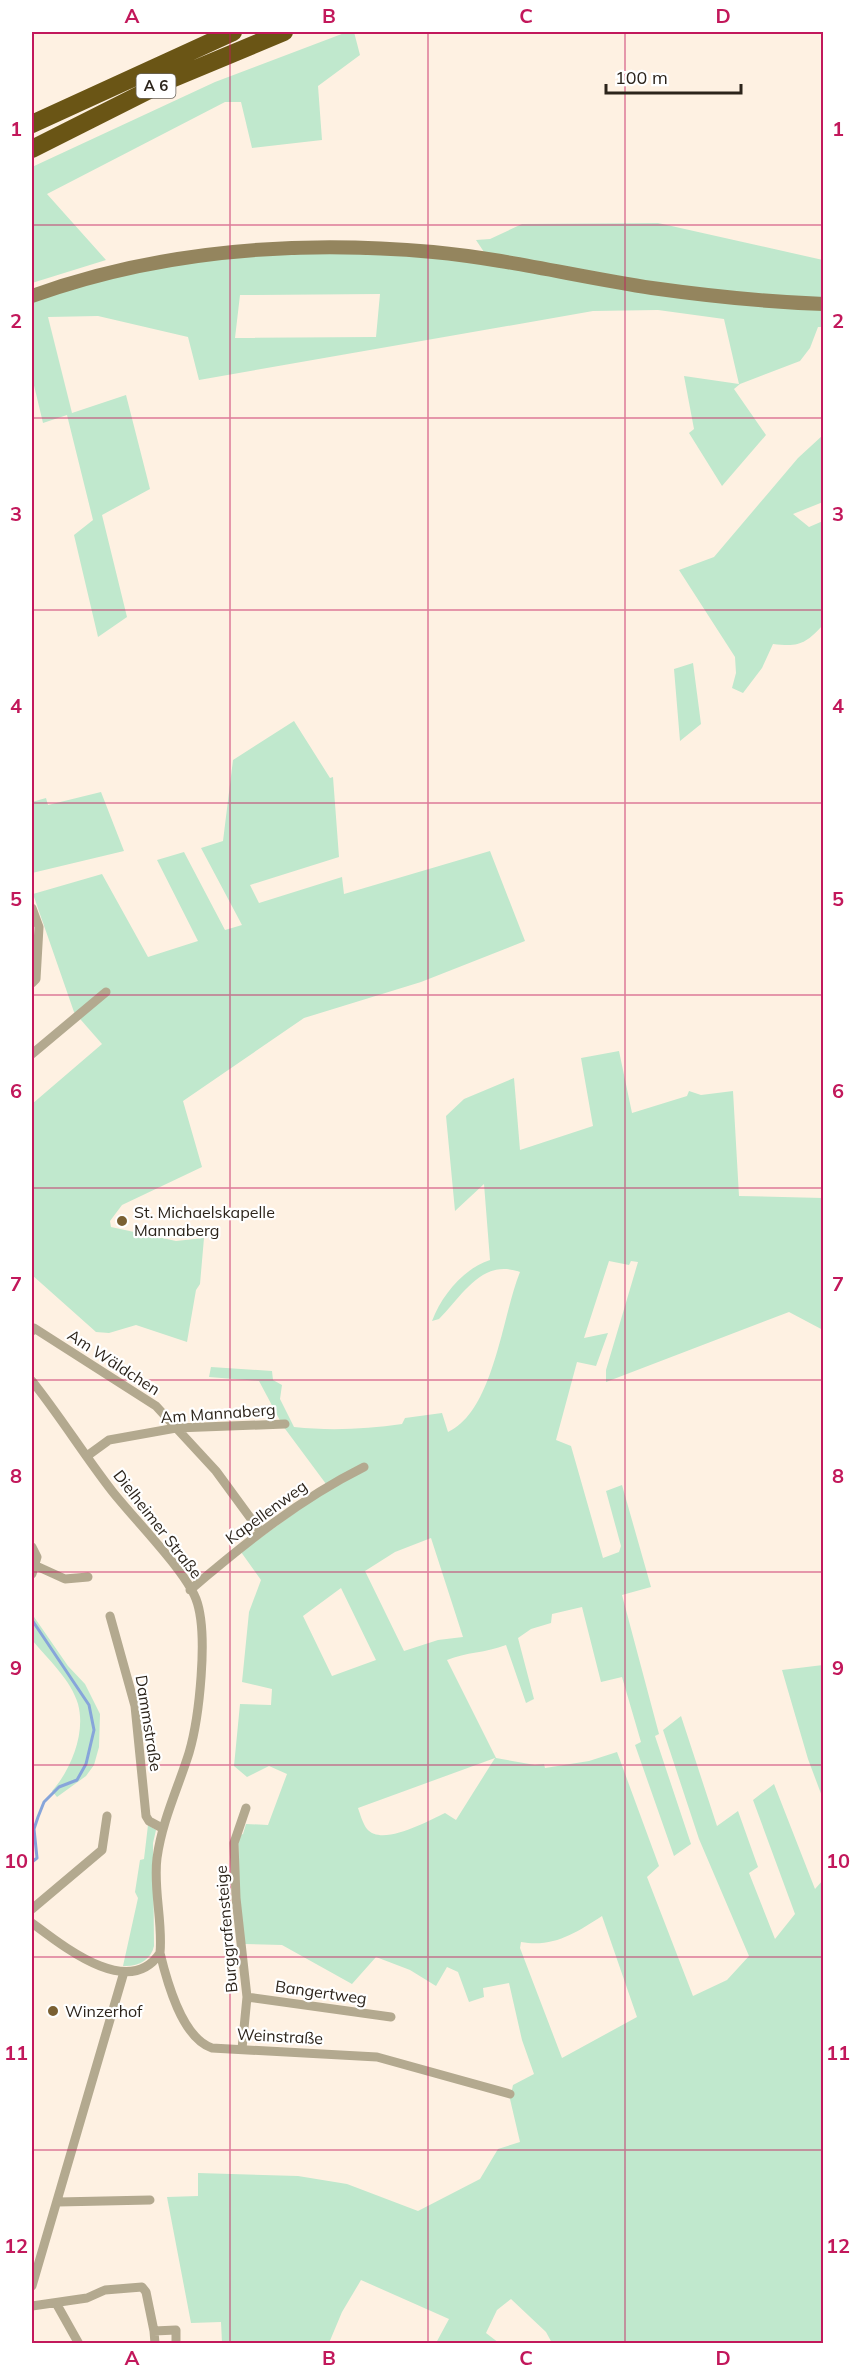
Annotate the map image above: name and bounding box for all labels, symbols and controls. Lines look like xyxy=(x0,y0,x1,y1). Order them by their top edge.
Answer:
text: A xyxy=(125,3,140,28)
text: B xyxy=(322,3,336,28)
text: C xyxy=(519,3,533,28)
text: D xyxy=(715,3,731,28)
scale bar xyxy=(606,57,741,95)
text: 100 m xyxy=(615,66,668,89)
road number: A 6 xyxy=(136,74,176,98)
text: 1 xyxy=(10,116,22,141)
text: 1 xyxy=(832,116,844,141)
text: 2 xyxy=(10,308,22,333)
text: 2 xyxy=(832,308,844,333)
text: 3 xyxy=(10,501,22,526)
text: 3 xyxy=(832,501,844,526)
text: 4 xyxy=(10,693,22,718)
text: 4 xyxy=(832,693,844,718)
text: 5 xyxy=(10,886,22,911)
text: 5 xyxy=(832,886,844,911)
text: 6 xyxy=(10,1078,22,1103)
text: 6 xyxy=(832,1078,844,1103)
place label: St. Michaelskapelle Mannaberg xyxy=(134,1202,275,1240)
marker: St. Michaelskapelle Mannaberg xyxy=(115,1214,129,1228)
text: 7 xyxy=(10,1271,22,1296)
text: 7 xyxy=(832,1271,844,1296)
street label: Am Wäldchen xyxy=(64,1325,164,1399)
street label: Am Mannaberg xyxy=(160,1399,276,1427)
text: 8 xyxy=(10,1463,22,1488)
text: 8 xyxy=(832,1463,844,1488)
street label: Dielheimer Straße xyxy=(109,1466,207,1582)
street label: Kapellenweg xyxy=(221,1476,311,1548)
text: 9 xyxy=(10,1655,22,1680)
text: 9 xyxy=(832,1655,844,1680)
street label: Dammstraße xyxy=(132,1673,166,1773)
text: 10 xyxy=(4,1848,28,1873)
text: 10 xyxy=(826,1848,850,1873)
street label: Burggrafensteige xyxy=(210,1864,242,1994)
street label: Bangertweg xyxy=(274,1976,368,2008)
place label: Winzerhof xyxy=(65,2001,143,2021)
marker: Winzerhof xyxy=(46,2004,60,2018)
street label: Weinstraße xyxy=(236,2024,324,2048)
text: 11 xyxy=(4,2040,28,2065)
text: 11 xyxy=(826,2040,850,2065)
text: 12 xyxy=(4,2233,28,2258)
text: 12 xyxy=(826,2233,850,2258)
text: A xyxy=(125,2345,140,2370)
text: B xyxy=(322,2345,336,2370)
text: C xyxy=(519,2345,533,2370)
text: D xyxy=(715,2345,731,2370)

